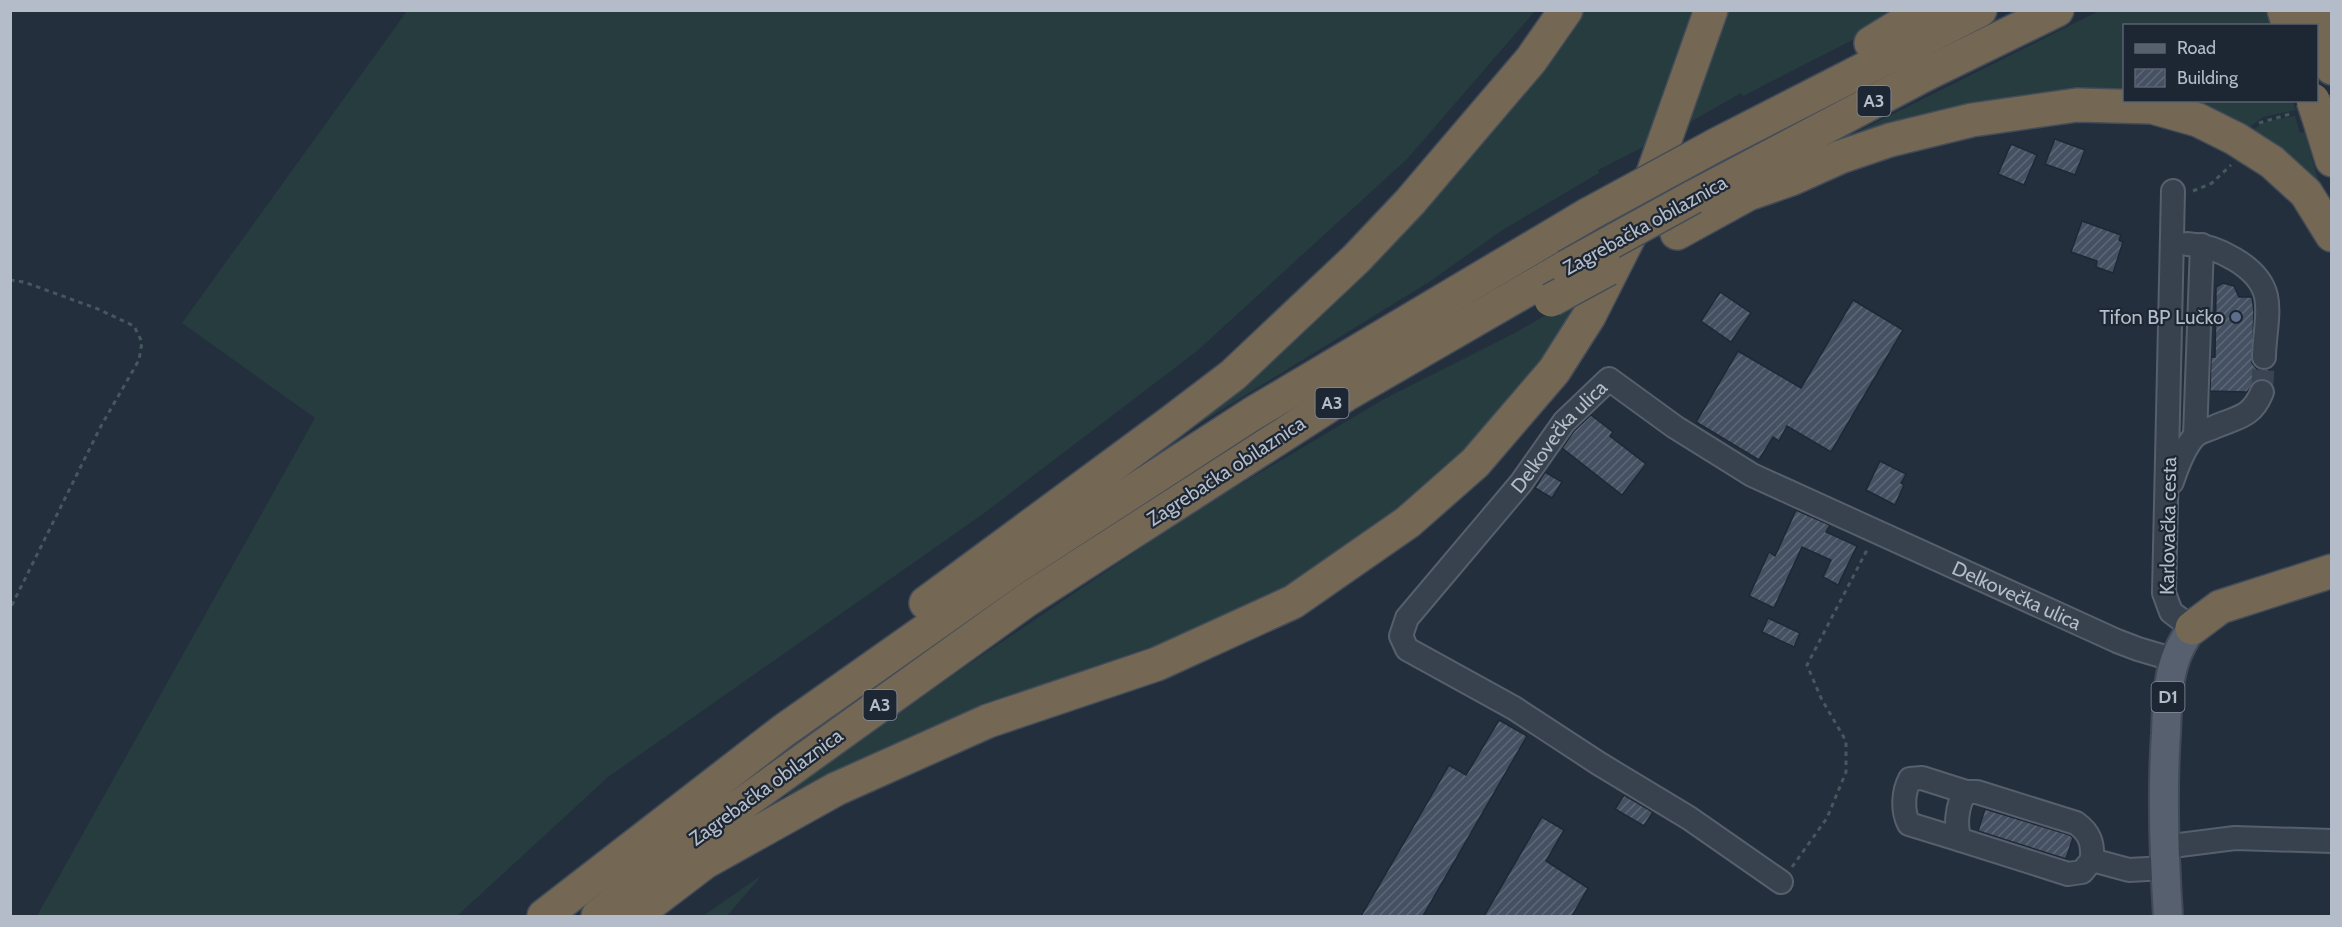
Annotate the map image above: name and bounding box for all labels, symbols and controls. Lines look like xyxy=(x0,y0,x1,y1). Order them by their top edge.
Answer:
legend xyxy=(2123,24,2318,102)
text: Road xyxy=(2177,37,2216,59)
text: Building xyxy=(2177,67,2239,89)
road number: A3 xyxy=(1858,86,1890,116)
street label: Zagrebačka obilaznica xyxy=(1559,170,1731,280)
place label: Tifon BP Lučko xyxy=(2099,305,2224,329)
marker: Tifon BP Lučko xyxy=(2229,310,2243,324)
street label: Delkovečka ulica xyxy=(1506,375,1612,498)
road number: A3 xyxy=(1316,388,1348,418)
street label: Zagrebačka obilaznica xyxy=(1142,411,1310,531)
street label: Karlovačka cesta xyxy=(2155,456,2181,595)
street label: Delkovečka ulica xyxy=(1949,556,2085,635)
road number: D1 xyxy=(2152,682,2184,712)
road number: A3 xyxy=(864,690,896,720)
street label: Zagrebačka obilaznica xyxy=(685,723,848,851)

